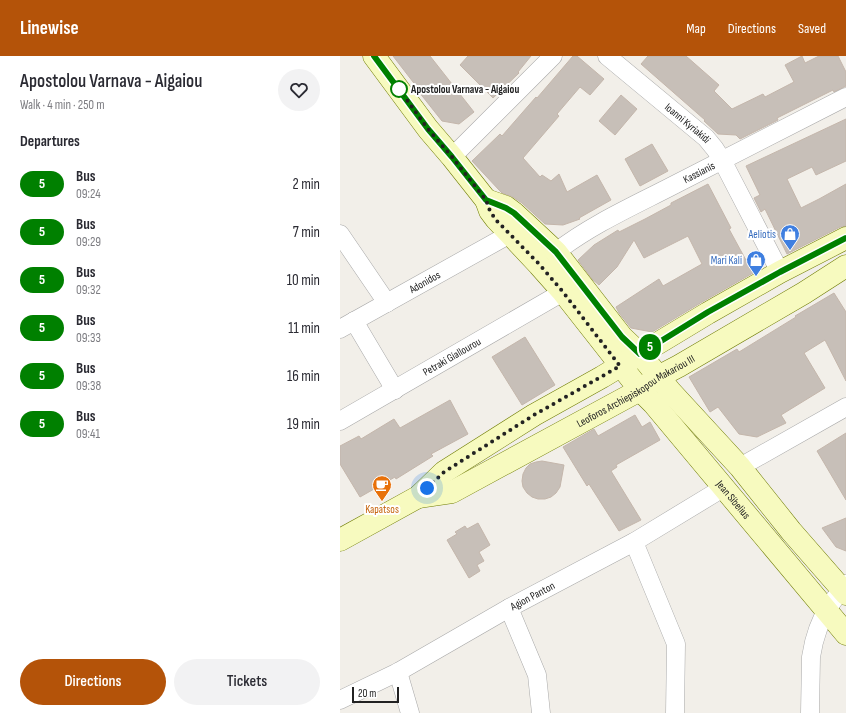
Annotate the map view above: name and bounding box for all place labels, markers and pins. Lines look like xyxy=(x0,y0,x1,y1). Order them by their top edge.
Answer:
marker: Apostolou Varnava - Aigaiou xyxy=(390,80,408,98)
place label: Apostolou Varnava - Aigaiou xyxy=(410,83,519,96)
shop icon: Aeliotis xyxy=(779,223,801,251)
place label: Aeliotis xyxy=(747,228,776,241)
shop icon: Mari Kali xyxy=(745,249,767,277)
place label: Mari Kali xyxy=(711,254,742,267)
cafe icon: Kapatsos xyxy=(371,474,393,502)
place label: Kapatsos xyxy=(365,503,399,516)

